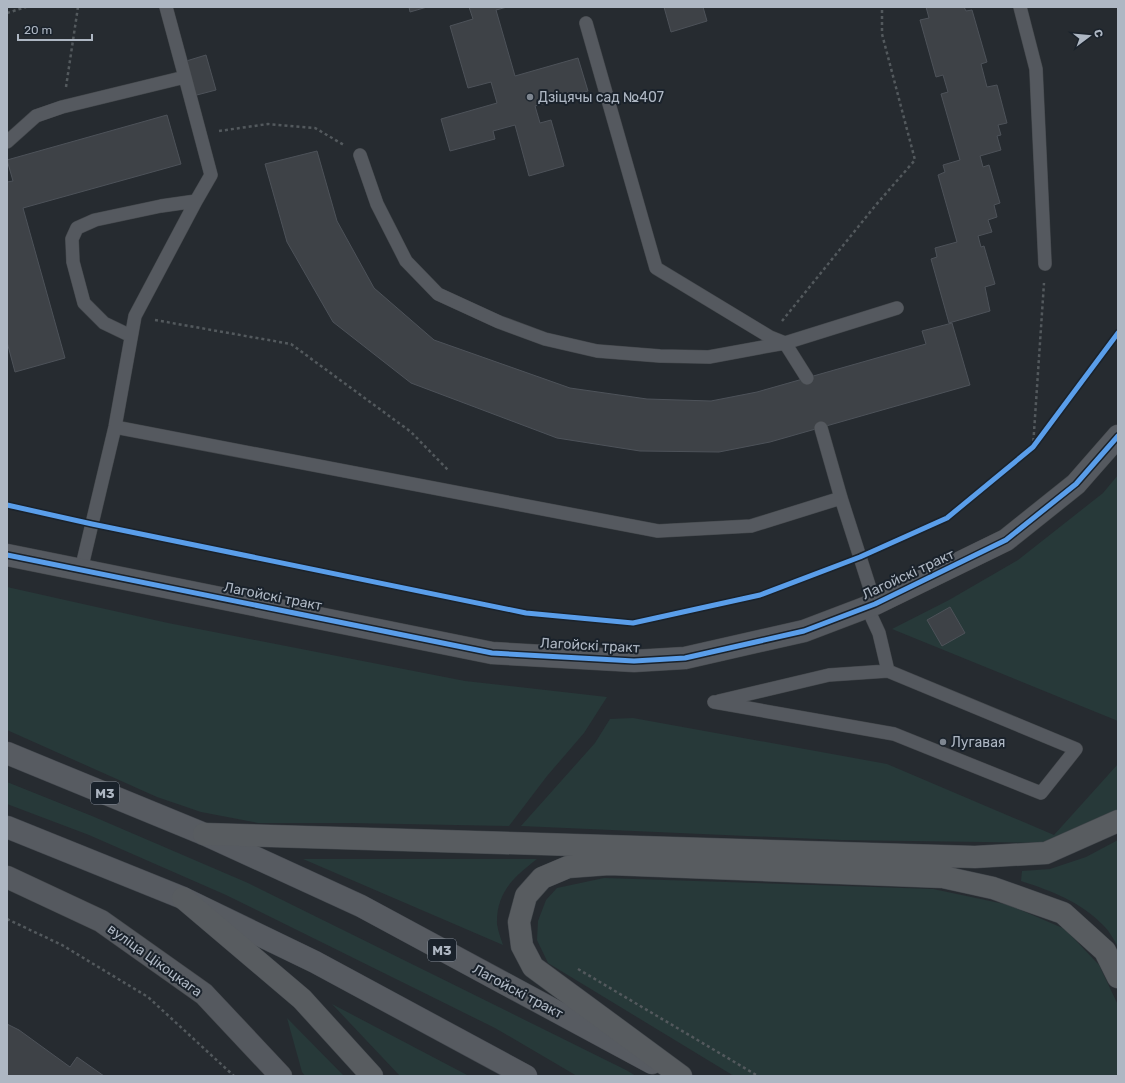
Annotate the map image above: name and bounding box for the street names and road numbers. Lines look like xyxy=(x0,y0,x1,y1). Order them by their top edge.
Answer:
street label: Лагойскі тракт xyxy=(859,546,957,603)
street label: Лагойскі тракт xyxy=(222,579,324,614)
street label: Лагойскі тракт xyxy=(540,634,640,657)
road number: М3 xyxy=(91,782,119,804)
street label: вуліца Цікоцкага xyxy=(104,920,205,1000)
road number: М3 xyxy=(428,939,456,961)
street label: Лагойскі тракт xyxy=(470,960,566,1022)

